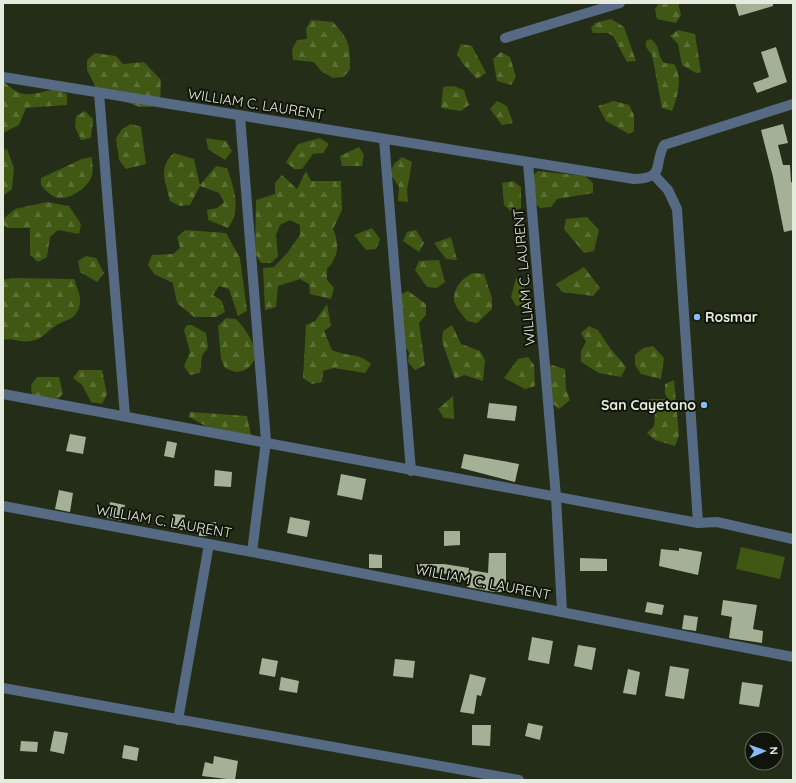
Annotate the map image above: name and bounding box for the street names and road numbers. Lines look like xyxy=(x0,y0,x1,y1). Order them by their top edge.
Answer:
street label: WILLIAM C. LAURENT xyxy=(187,84,325,124)
street label: WILLIAM C. LAURENT xyxy=(509,208,539,346)
street label: WILLIAM C. LAURENT xyxy=(95,500,233,542)
street label: WILLIAM C. LAURENT xyxy=(414,560,552,604)

